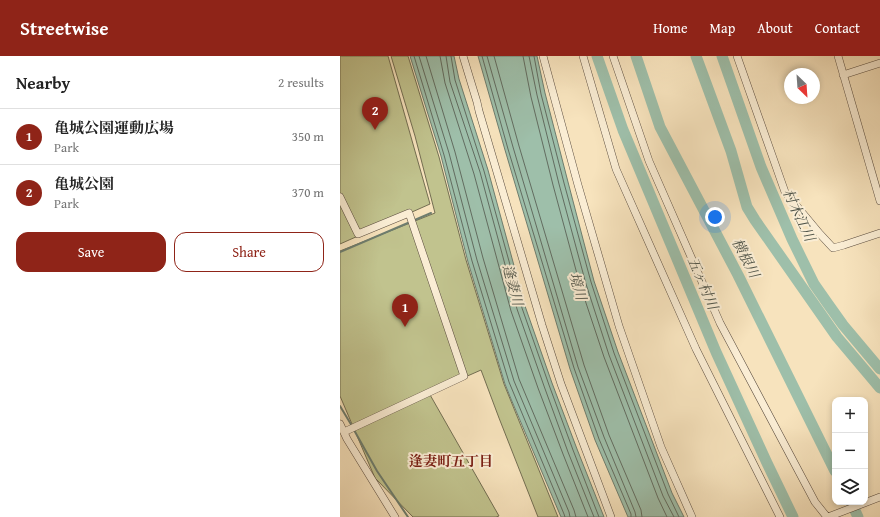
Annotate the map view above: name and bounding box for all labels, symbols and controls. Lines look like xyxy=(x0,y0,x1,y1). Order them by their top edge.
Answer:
text: Streetwise xyxy=(20,14,109,42)
text: Home xyxy=(653,18,688,38)
text: Map xyxy=(710,18,735,38)
text: About xyxy=(757,18,793,38)
text: Contact xyxy=(815,18,860,38)
north arrow xyxy=(784,68,820,104)
text: Nearby xyxy=(16,70,70,95)
text: 2 results xyxy=(278,73,324,92)
pin: 2 xyxy=(362,97,388,130)
text: 亀城公園運動広場 xyxy=(54,117,174,138)
text: 1 xyxy=(26,127,32,146)
text: 350 m xyxy=(292,127,324,146)
text: Park xyxy=(54,138,79,157)
text: 亀城公園 xyxy=(54,173,114,194)
text: 2 xyxy=(26,183,32,202)
text: 370 m xyxy=(292,183,324,202)
water label: 村木江川 xyxy=(778,185,821,246)
text: Park xyxy=(54,194,79,213)
your location xyxy=(705,207,725,227)
button: Save xyxy=(16,232,166,272)
button: Share xyxy=(174,232,324,272)
water label: 横根川 xyxy=(728,235,765,283)
water label: 五ヶ村川 xyxy=(683,253,724,315)
water label: 逢妻川 xyxy=(498,262,529,310)
water label: 境川 xyxy=(565,270,592,304)
pin: 1 xyxy=(392,294,418,327)
map controls xyxy=(832,397,868,505)
button: + xyxy=(832,397,868,433)
button: − xyxy=(832,433,868,469)
district label: 逢妻町五丁目 xyxy=(409,451,493,471)
button: layers xyxy=(832,469,868,505)

